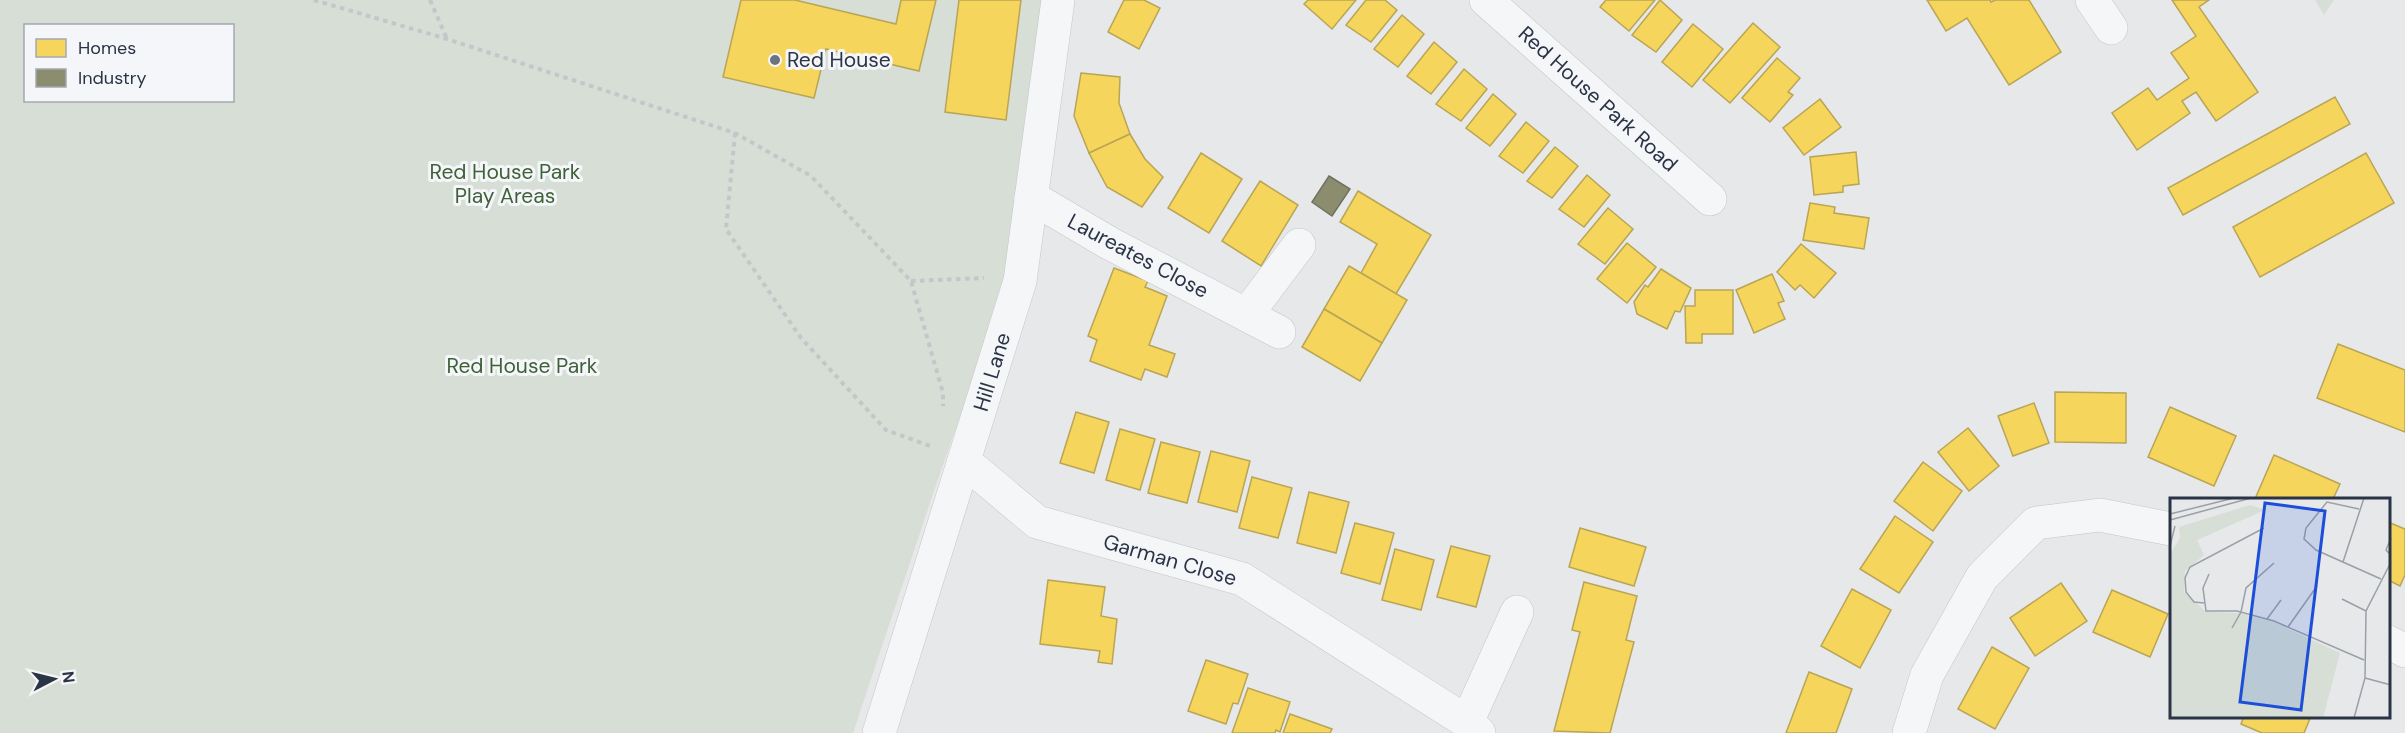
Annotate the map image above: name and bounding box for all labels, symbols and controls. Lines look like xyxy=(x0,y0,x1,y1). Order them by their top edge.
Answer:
street label: Red House Park Road xyxy=(1512,20,1684,178)
legend xyxy=(24,24,234,102)
text: Homes xyxy=(78,36,136,60)
place label: Red House xyxy=(787,46,891,74)
marker: Red House xyxy=(768,53,782,67)
text: Industry xyxy=(78,66,147,90)
park label: Red House Park Play Areas xyxy=(430,158,581,210)
street label: Laureates Close xyxy=(1063,207,1213,305)
street label: Hill Lane xyxy=(967,329,1017,415)
park label: Red House Park xyxy=(447,352,598,380)
inset map xyxy=(2170,498,2390,718)
street label: Garman Close xyxy=(1100,528,1240,592)
north arrow xyxy=(24,649,84,709)
text: N xyxy=(57,670,80,684)

